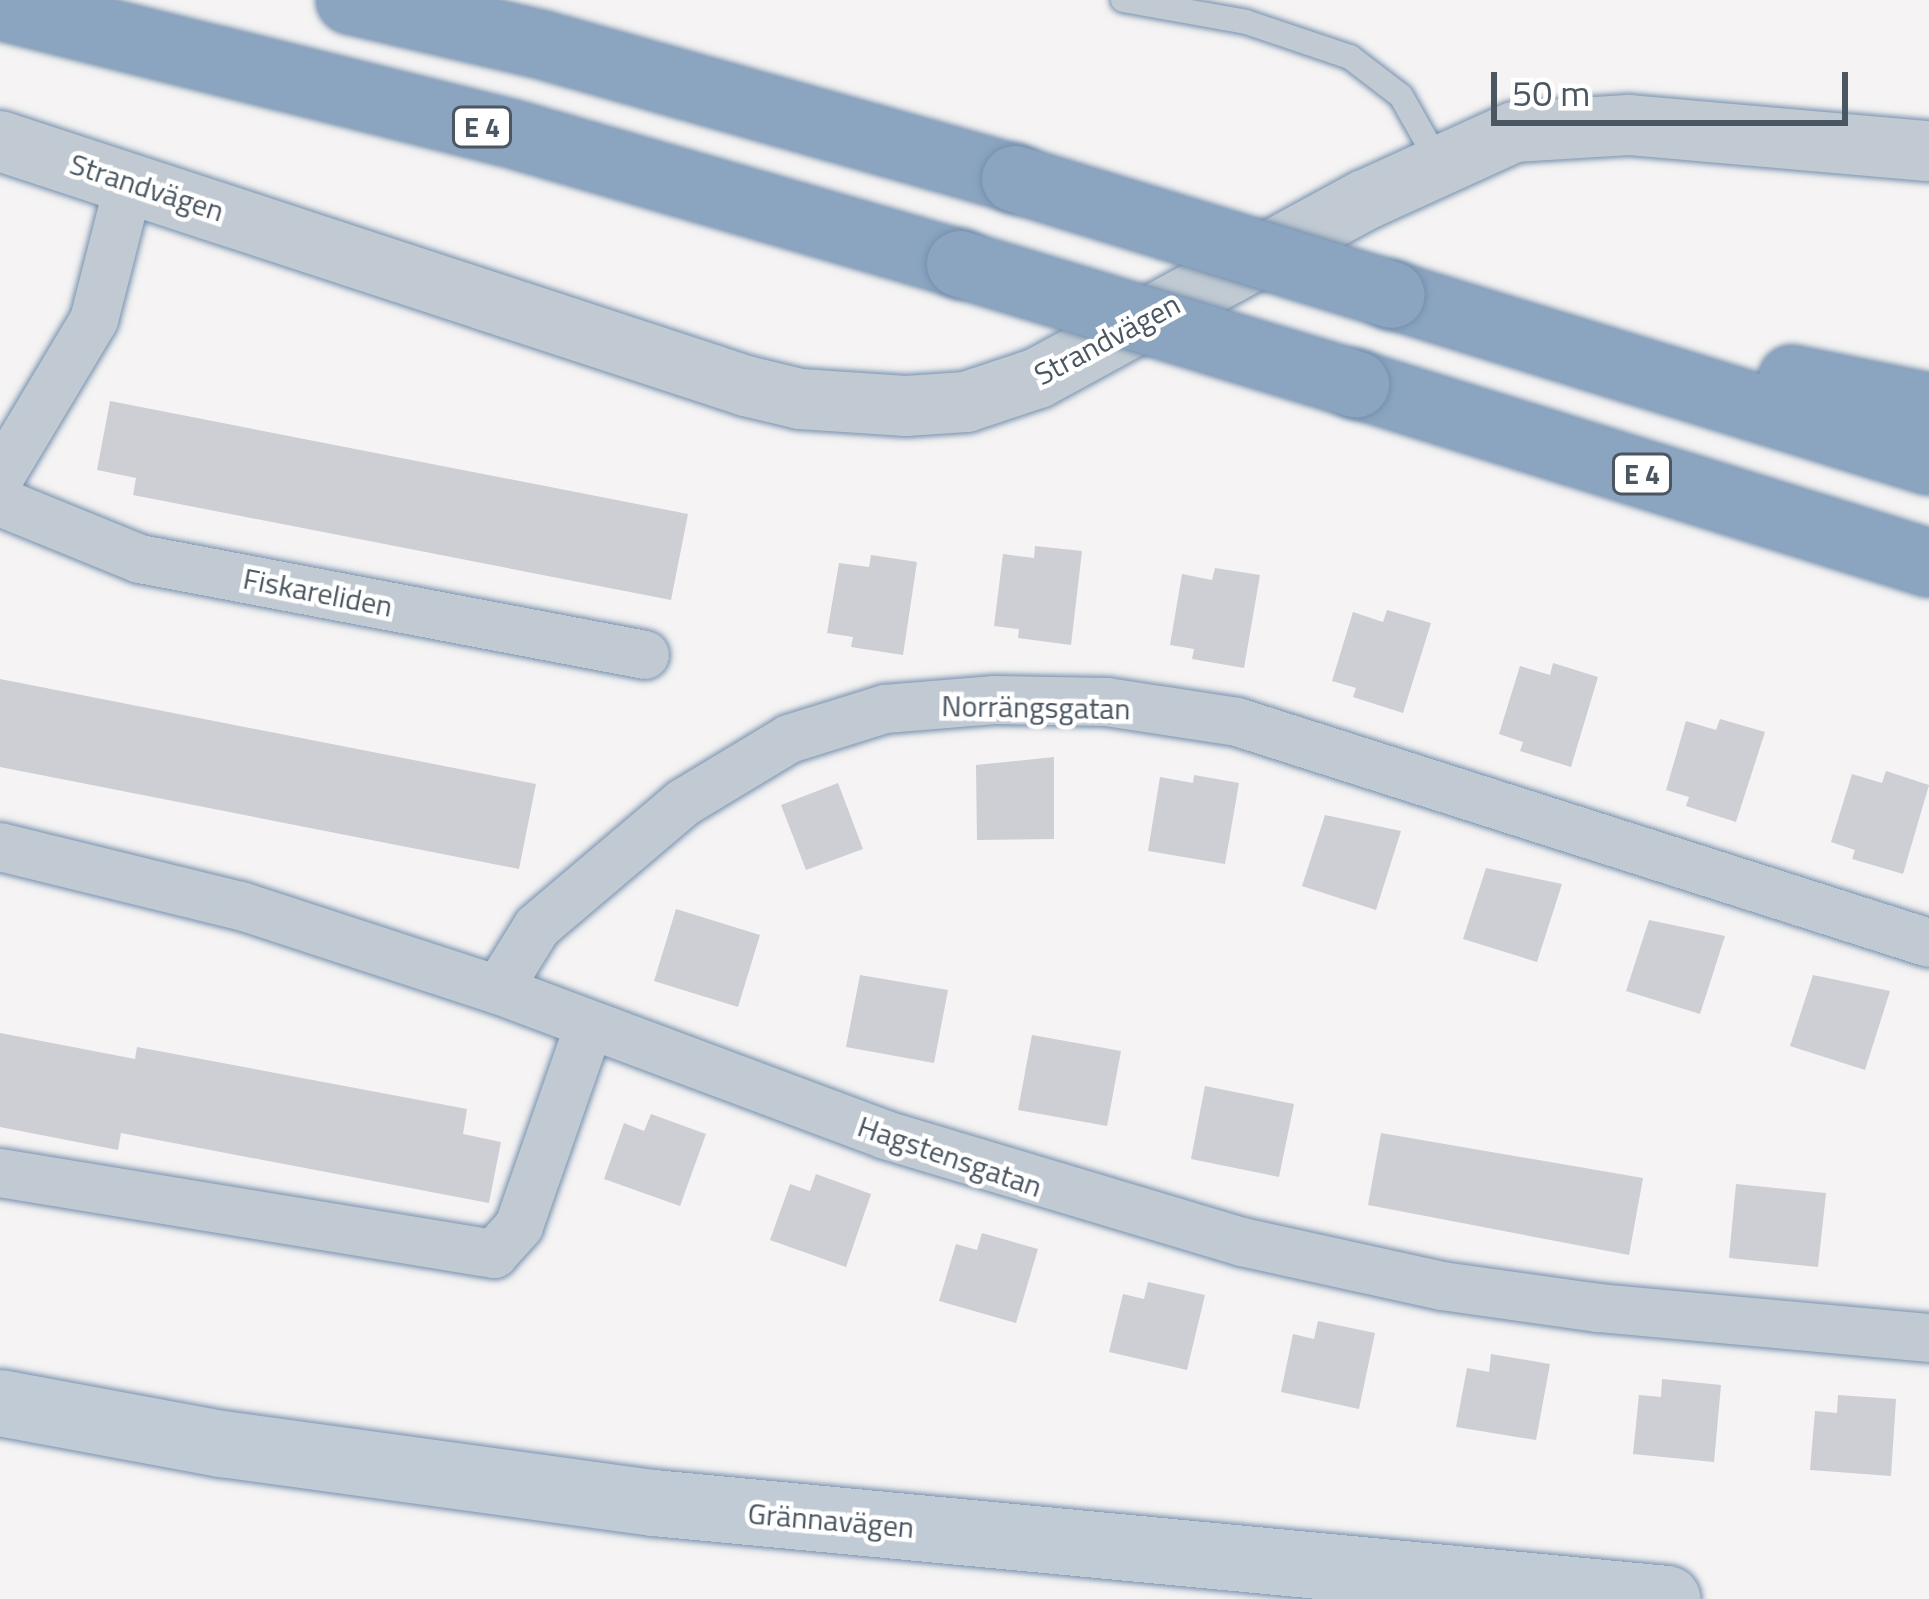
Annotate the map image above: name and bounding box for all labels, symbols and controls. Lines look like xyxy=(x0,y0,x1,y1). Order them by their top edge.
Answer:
scale bar xyxy=(1497,48,1854,122)
text: 50 m xyxy=(1512,65,1590,120)
road number: E 4 xyxy=(449,106,515,148)
street label: Strandvägen xyxy=(65,145,229,229)
street label: Strandvägen xyxy=(1028,286,1186,392)
road number: E 4 xyxy=(1609,453,1675,495)
street label: Fiskareliden xyxy=(240,560,396,624)
street label: Norrängsgatan xyxy=(941,687,1131,727)
street label: Hagstensgatan xyxy=(853,1108,1047,1204)
street label: Grännavägen xyxy=(746,1495,916,1545)

